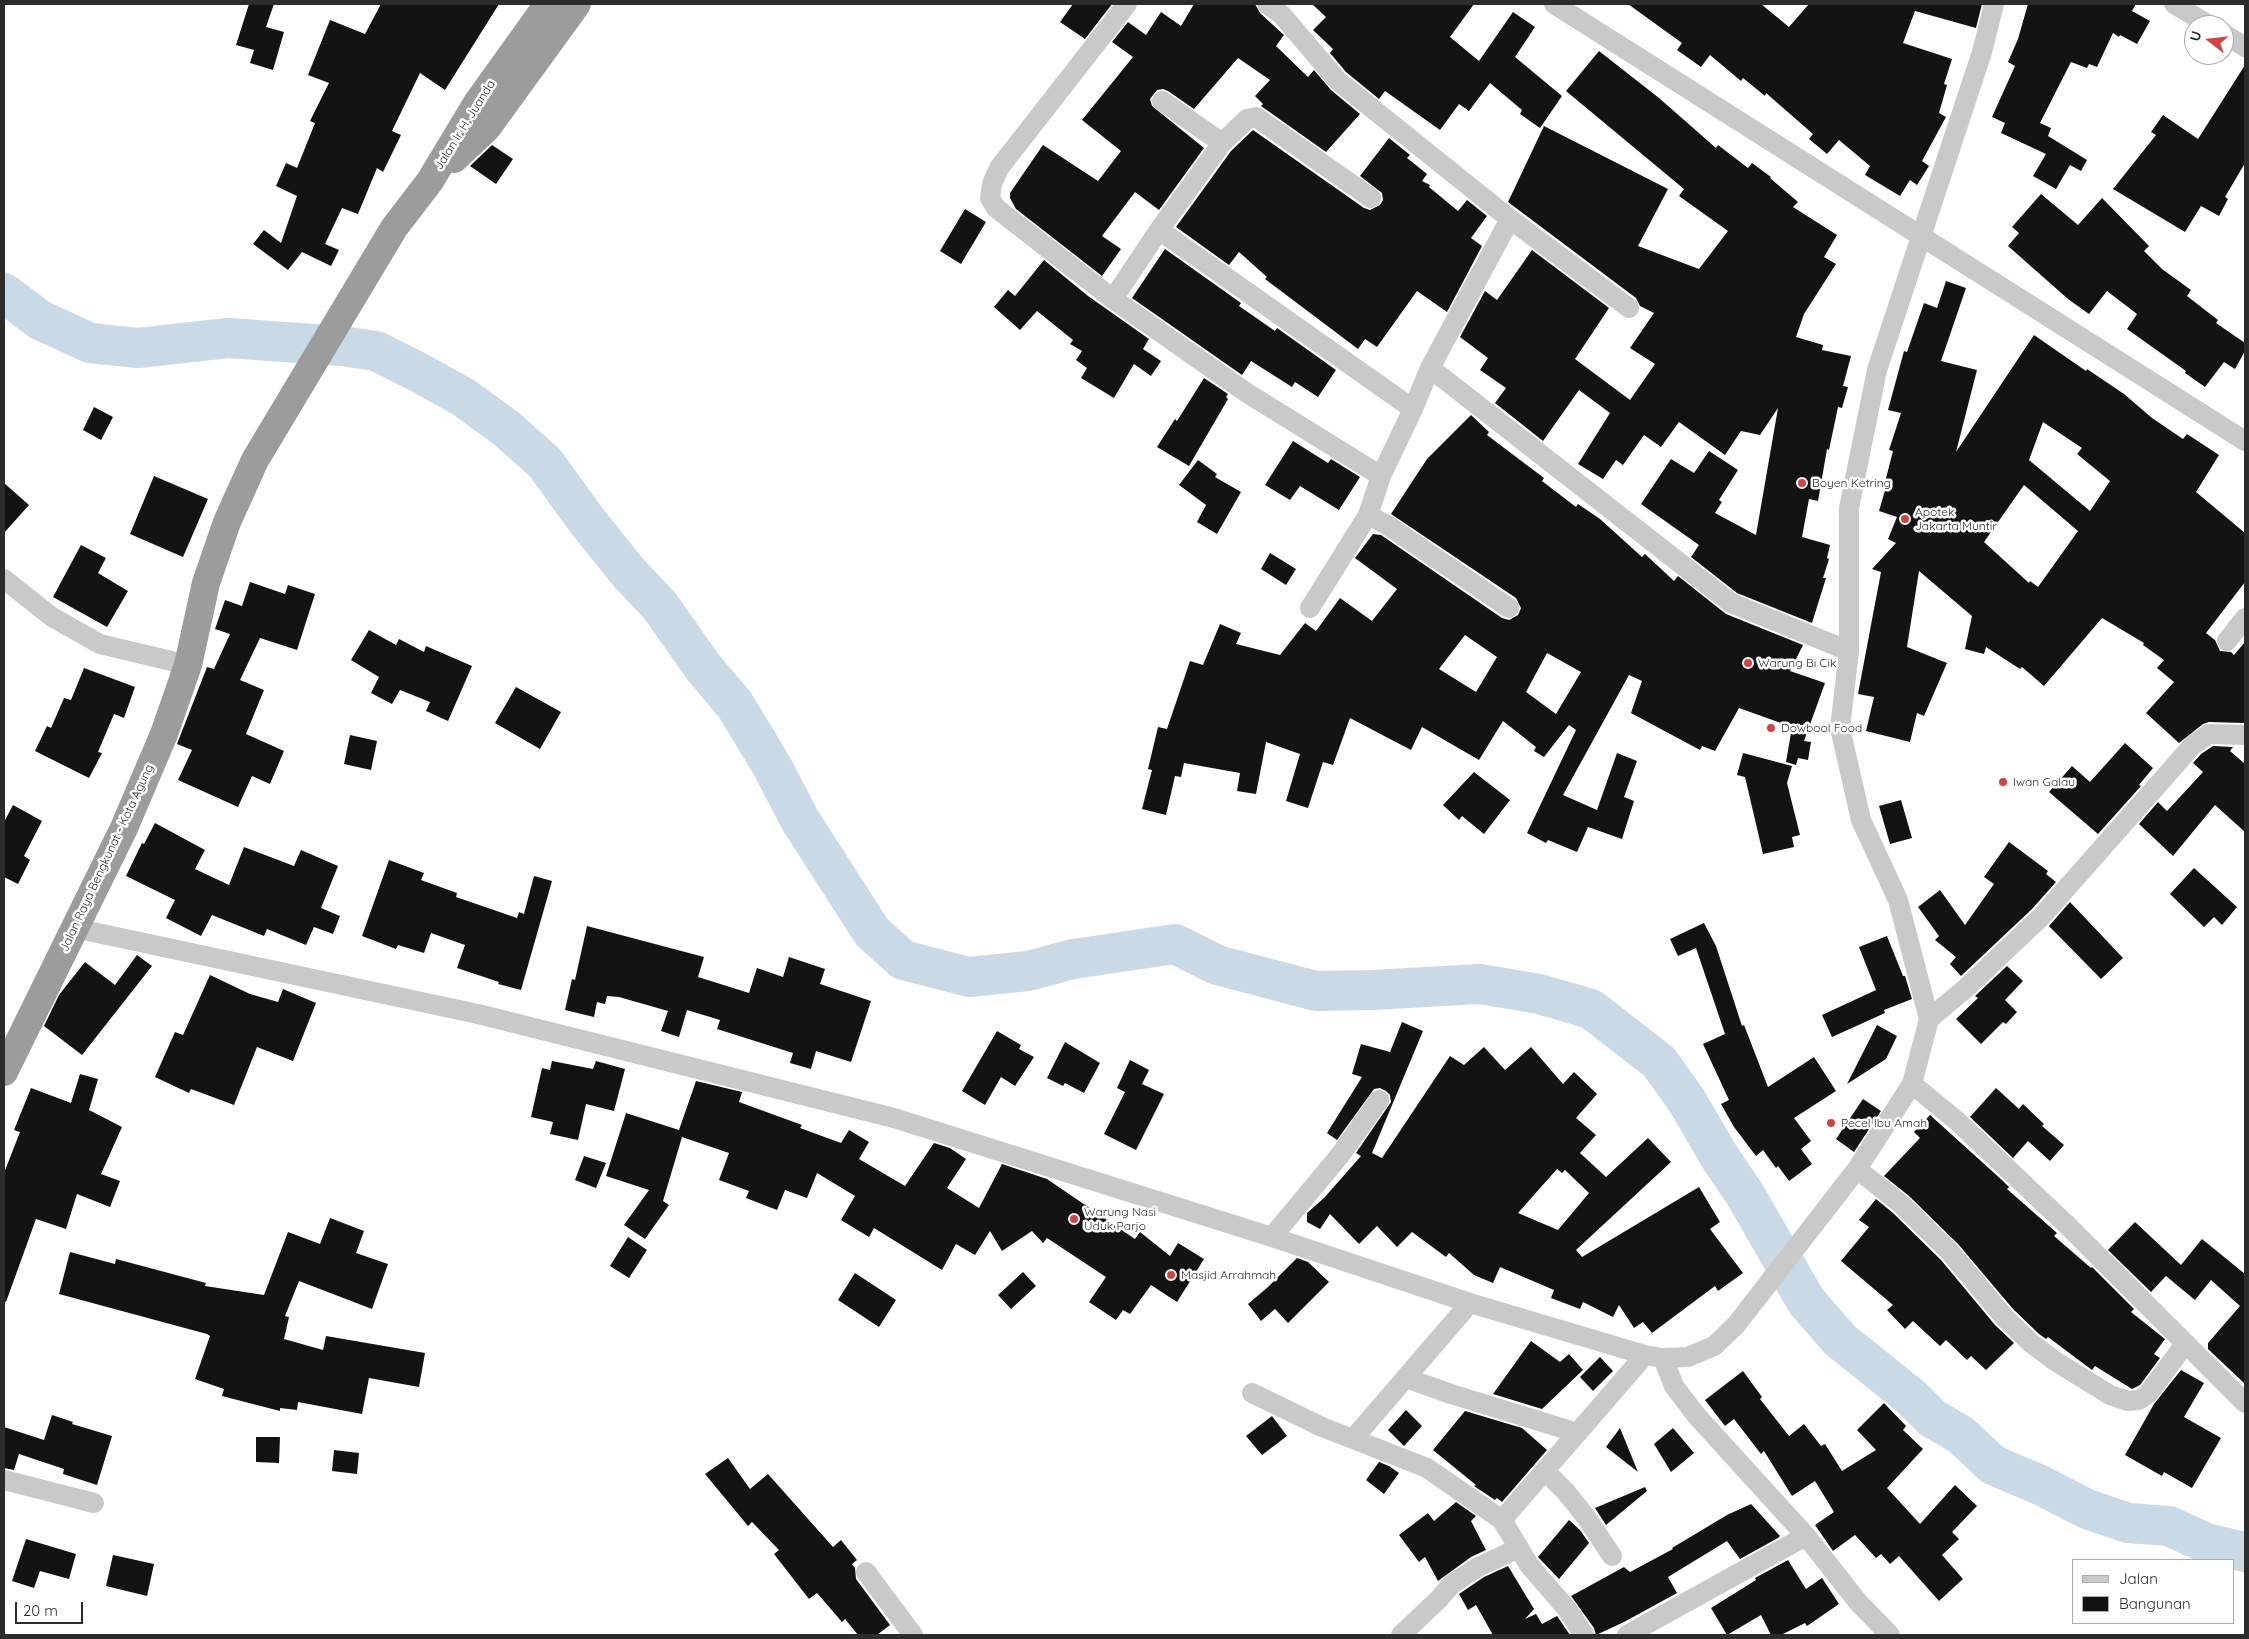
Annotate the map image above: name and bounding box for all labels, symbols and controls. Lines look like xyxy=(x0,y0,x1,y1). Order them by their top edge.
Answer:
north arrow xyxy=(2184,15,2234,65)
text: U xyxy=(2186,29,2206,43)
street label: Jalan Ir. H. Juanda xyxy=(432,78,498,172)
place label: Boyen Ketring xyxy=(1812,476,1891,490)
marker: Boyen Ketring xyxy=(1796,477,1808,489)
place label: Apotek Jakarta Muntir xyxy=(1915,505,1997,533)
marker: Apotek Jakarta Muntir xyxy=(1899,513,1911,525)
place label: Warung Bi Cik xyxy=(1758,656,1836,670)
marker: Warung Bi Cik xyxy=(1742,657,1754,669)
place label: Dowbool Food xyxy=(1781,721,1862,735)
marker: Dowbool Food xyxy=(1765,722,1777,734)
street label: Jalan Raya Bengkunat - Kota Agung xyxy=(57,762,157,954)
place label: Iwan Galau xyxy=(2013,775,2075,789)
marker: Iwan Galau xyxy=(1997,776,2009,788)
place label: Pecel Ibu Amah xyxy=(1841,1116,1927,1130)
marker: Pecel Ibu Amah xyxy=(1825,1117,1837,1129)
place label: Warung Nasi Uduk Parjo xyxy=(1084,1205,1156,1233)
marker: Warung Nasi Uduk Parjo xyxy=(1068,1213,1080,1225)
place label: Masjid Arrahmah xyxy=(1181,1268,1276,1282)
marker: Masjid Arrahmah xyxy=(1165,1269,1177,1281)
legend xyxy=(2072,1559,2234,1624)
text: Jalan xyxy=(2119,1569,2158,1588)
scale bar xyxy=(18,1592,85,1624)
text: Bangunan xyxy=(2119,1594,2191,1613)
text: 20 m xyxy=(23,1601,58,1620)

